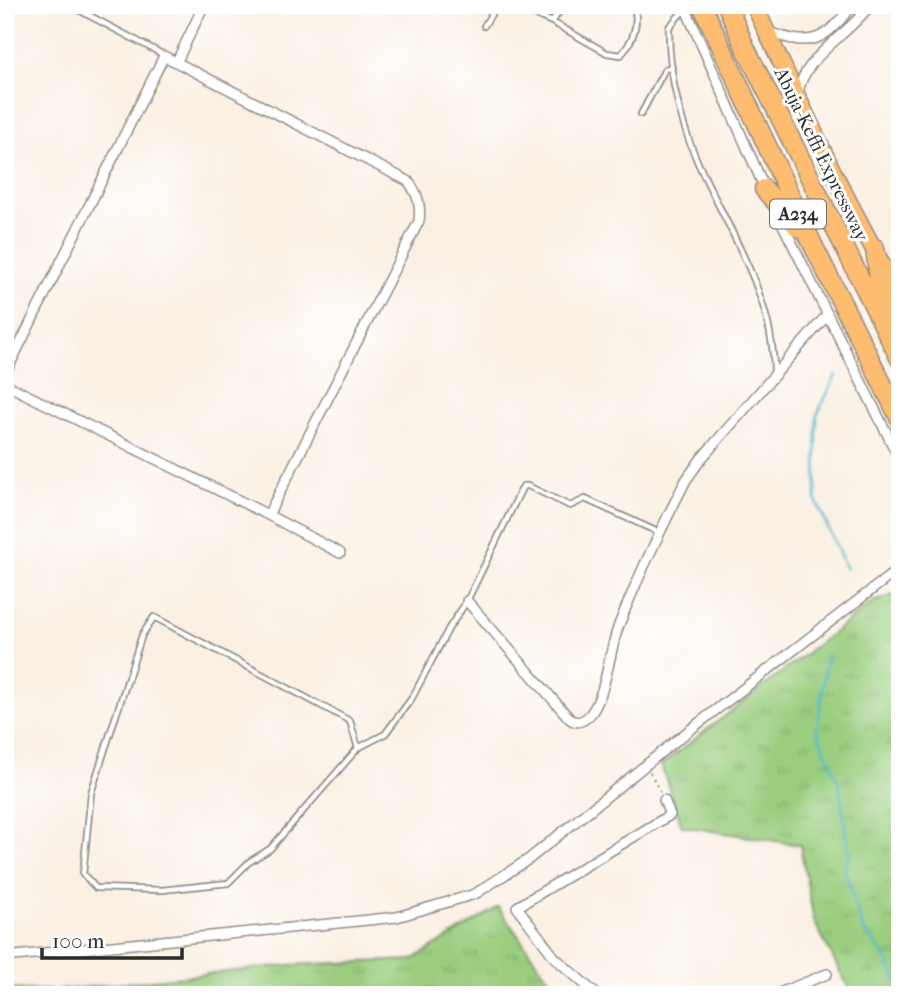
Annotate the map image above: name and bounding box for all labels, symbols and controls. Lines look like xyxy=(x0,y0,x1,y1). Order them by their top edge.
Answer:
street label: Abuja-Keffi Expressway xyxy=(769,63,873,246)
road number: A234 xyxy=(770,200,826,229)
scale bar xyxy=(42,916,182,960)
text: 100 m xyxy=(52,929,105,953)

